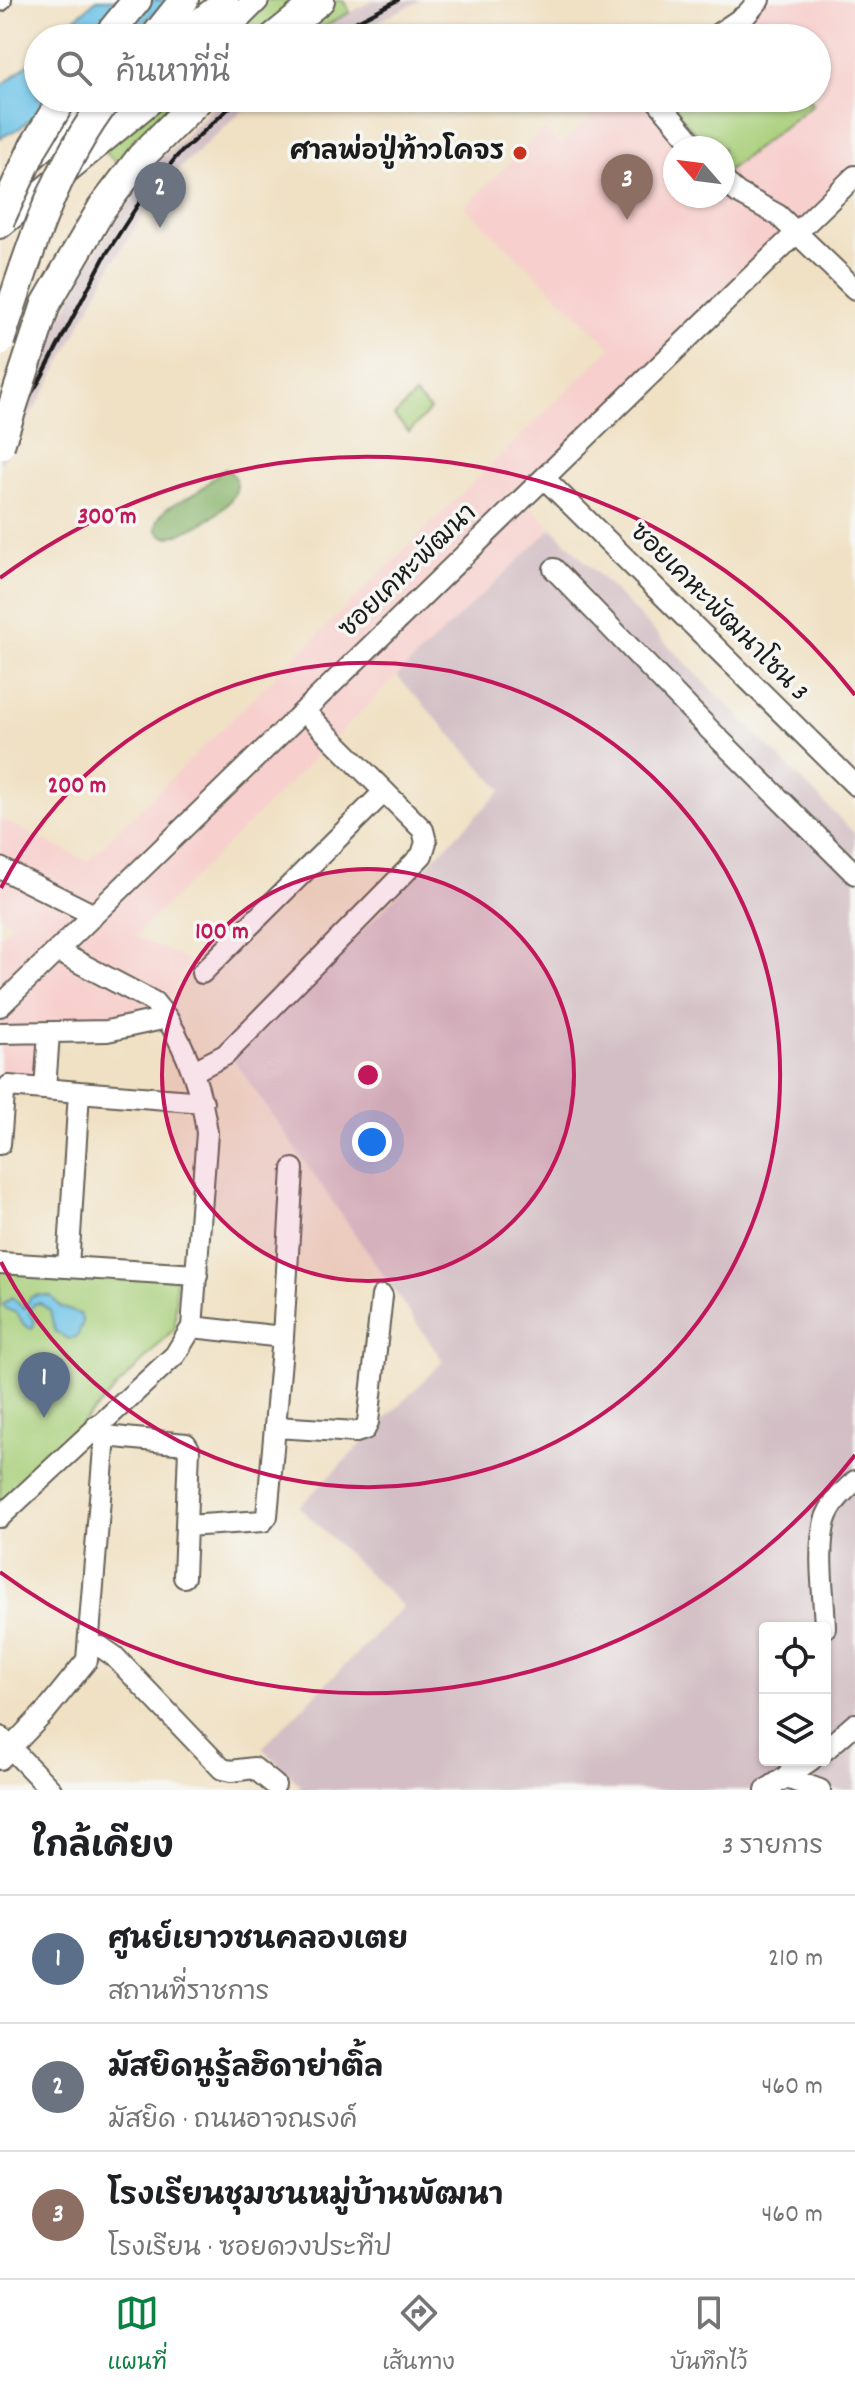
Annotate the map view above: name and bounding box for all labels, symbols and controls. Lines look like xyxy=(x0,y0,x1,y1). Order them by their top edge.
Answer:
search box xyxy=(24,24,831,112)
icon: search xyxy=(52,46,96,90)
text: ค้นหาที่นี่ xyxy=(116,54,230,97)
place label: ศาลพ่อปู่ท้าวโคจร xyxy=(290,132,504,172)
north arrow xyxy=(663,136,735,208)
marker: ศาลพ่อปู่ท้าวโคจร xyxy=(511,144,529,162)
pin: 3 xyxy=(601,154,653,220)
pin: 2 xyxy=(134,162,186,228)
street label: ซอยเคหะพัฒนา xyxy=(332,496,486,648)
text: 300 m xyxy=(78,501,136,535)
street label: ซอยเคหะพัฒนาโซน 3 xyxy=(620,514,817,711)
text: 200 m xyxy=(48,770,106,804)
text: 100 m xyxy=(195,916,249,950)
centre of rings xyxy=(354,1061,382,1089)
your location xyxy=(352,1122,392,1162)
pin: 1 xyxy=(18,1352,70,1418)
map controls xyxy=(759,1622,831,1766)
button: locate xyxy=(759,1622,831,1694)
button: layers xyxy=(759,1694,831,1766)
text: ใกล้เคียง xyxy=(32,1825,174,1874)
text: 3 รายการ xyxy=(722,1829,823,1866)
text: ศูนย์เยาวชนคลองเตย xyxy=(108,1921,408,1964)
text: 1 xyxy=(55,1941,61,1978)
text: 210 m xyxy=(768,1941,823,1978)
text: สถานที่ราชการ xyxy=(108,1975,269,2012)
text: มัสยิดนูรู้ลฮิดาย่าติ้ล xyxy=(108,2049,383,2092)
text: 2 xyxy=(52,2069,64,2106)
text: 460 m xyxy=(761,2069,823,2106)
text: มัสยิด · ถนนอาจณรงค์ xyxy=(108,2103,357,2140)
text: โรงเรียนชุมชนหมู่บ้านพัฒนา xyxy=(108,2177,503,2220)
text: 3 xyxy=(52,2197,64,2234)
text: 460 m xyxy=(761,2197,823,2234)
text: โรงเรียน · ซอยดวงประทีป xyxy=(108,2231,392,2268)
tab: แผนที่ xyxy=(108,2291,167,2380)
tab: เส้นทาง xyxy=(382,2291,455,2380)
tab: บันทึกไว้ xyxy=(670,2291,747,2380)

